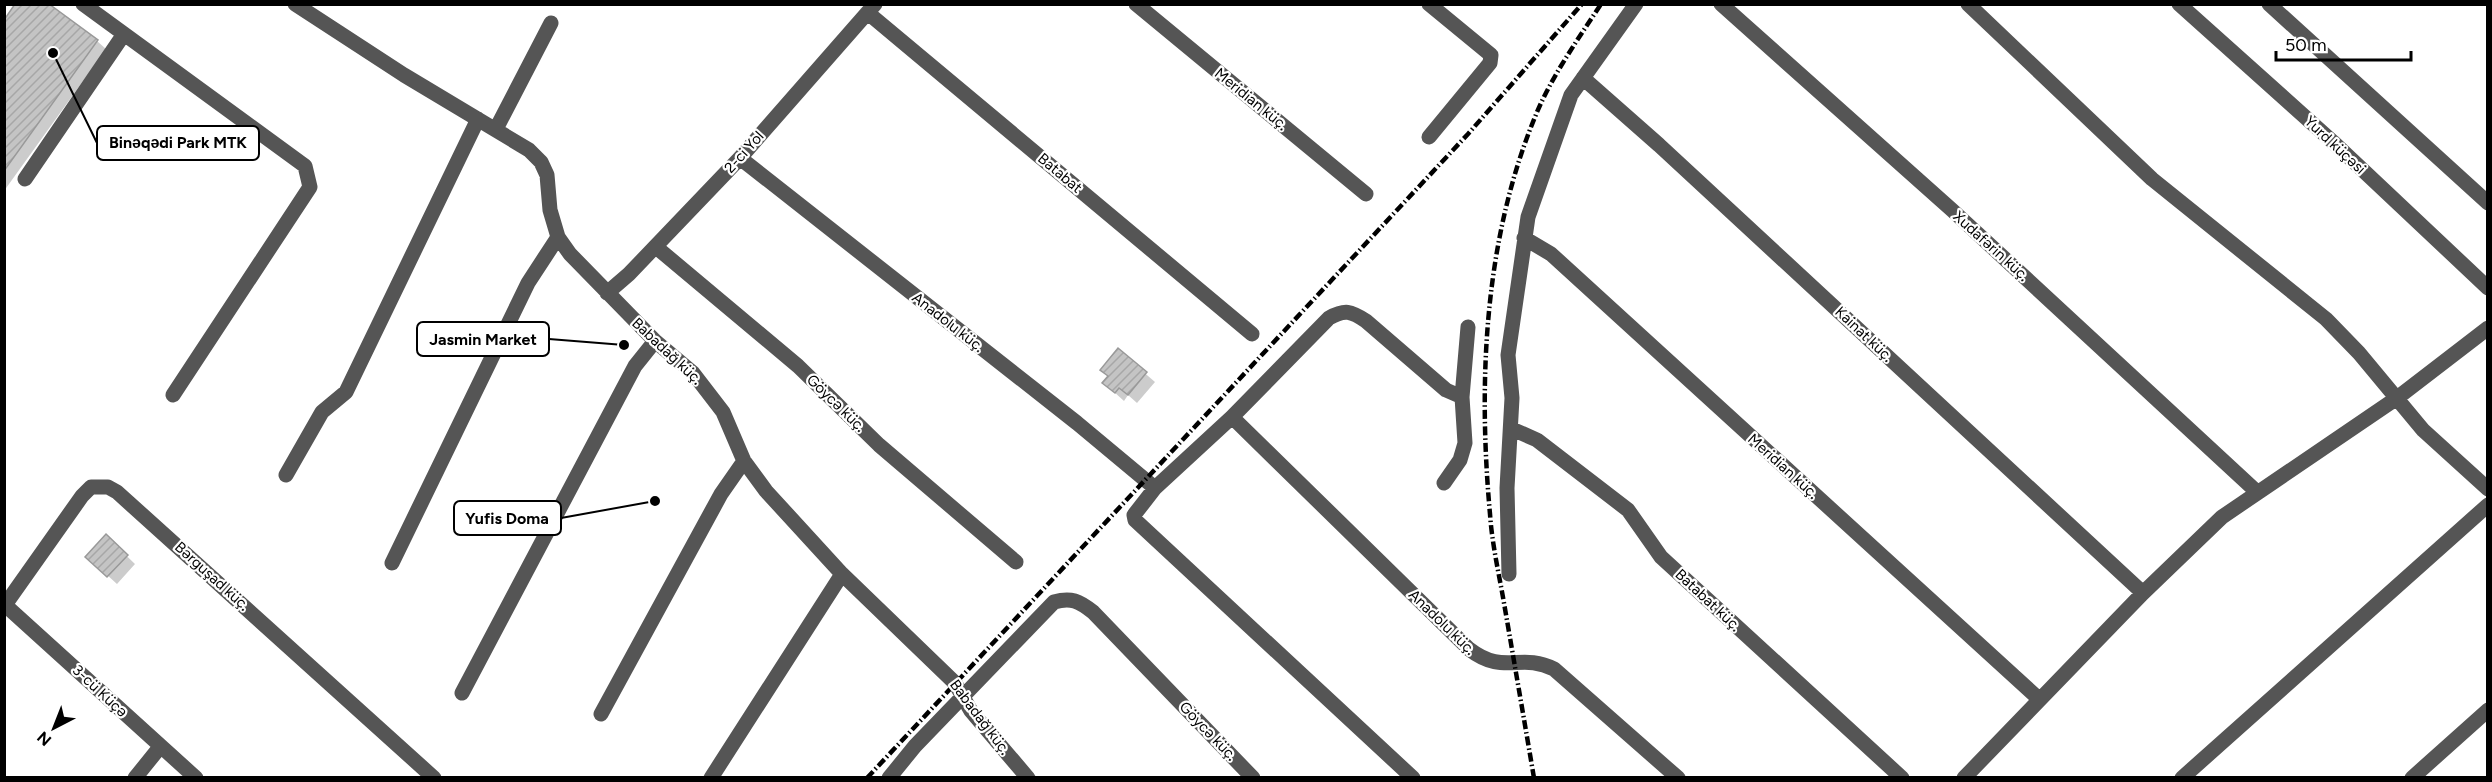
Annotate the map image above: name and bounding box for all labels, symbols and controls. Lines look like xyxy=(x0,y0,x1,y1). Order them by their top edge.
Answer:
scale bar xyxy=(2276,24,2411,62)
text: 50 m xyxy=(2285,34,2327,56)
street label: Meridian küç. xyxy=(1211,64,1291,134)
street label: Yurd küçəsi xyxy=(2301,112,2369,178)
callout: Binəqədi Park MTK xyxy=(97,126,259,160)
street label: 2-ci Yol xyxy=(721,127,767,177)
text: Binəqədi Park MTK xyxy=(109,133,247,152)
street label: Batabat xyxy=(1034,149,1086,197)
street label: Xudafərin küç. xyxy=(1950,207,2032,285)
street label: Anadolu küç. xyxy=(909,288,987,356)
street label: Kainat küç. xyxy=(1831,303,1897,365)
street label: Babadağ küç. xyxy=(628,314,706,388)
callout: Jasmin Market xyxy=(417,322,549,356)
text: Jasmin Market xyxy=(429,330,537,349)
street label: Göycə küç. xyxy=(803,371,869,435)
street label: Meridian küç. xyxy=(1744,430,1822,502)
callout: Yufis Doma xyxy=(454,501,561,535)
text: Yufis Doma xyxy=(465,509,549,528)
street label: Bərguşad küç. xyxy=(171,538,253,614)
street label: Batabat küç. xyxy=(1672,565,1744,635)
street label: Anadolu küç. xyxy=(1405,586,1479,658)
street label: 3-cü Küçə xyxy=(69,661,131,721)
street label: Babadağ küç. xyxy=(946,676,1014,758)
north arrow xyxy=(24,698,84,758)
street label: Göycə küç. xyxy=(1176,698,1240,764)
text: N xyxy=(33,728,55,750)

